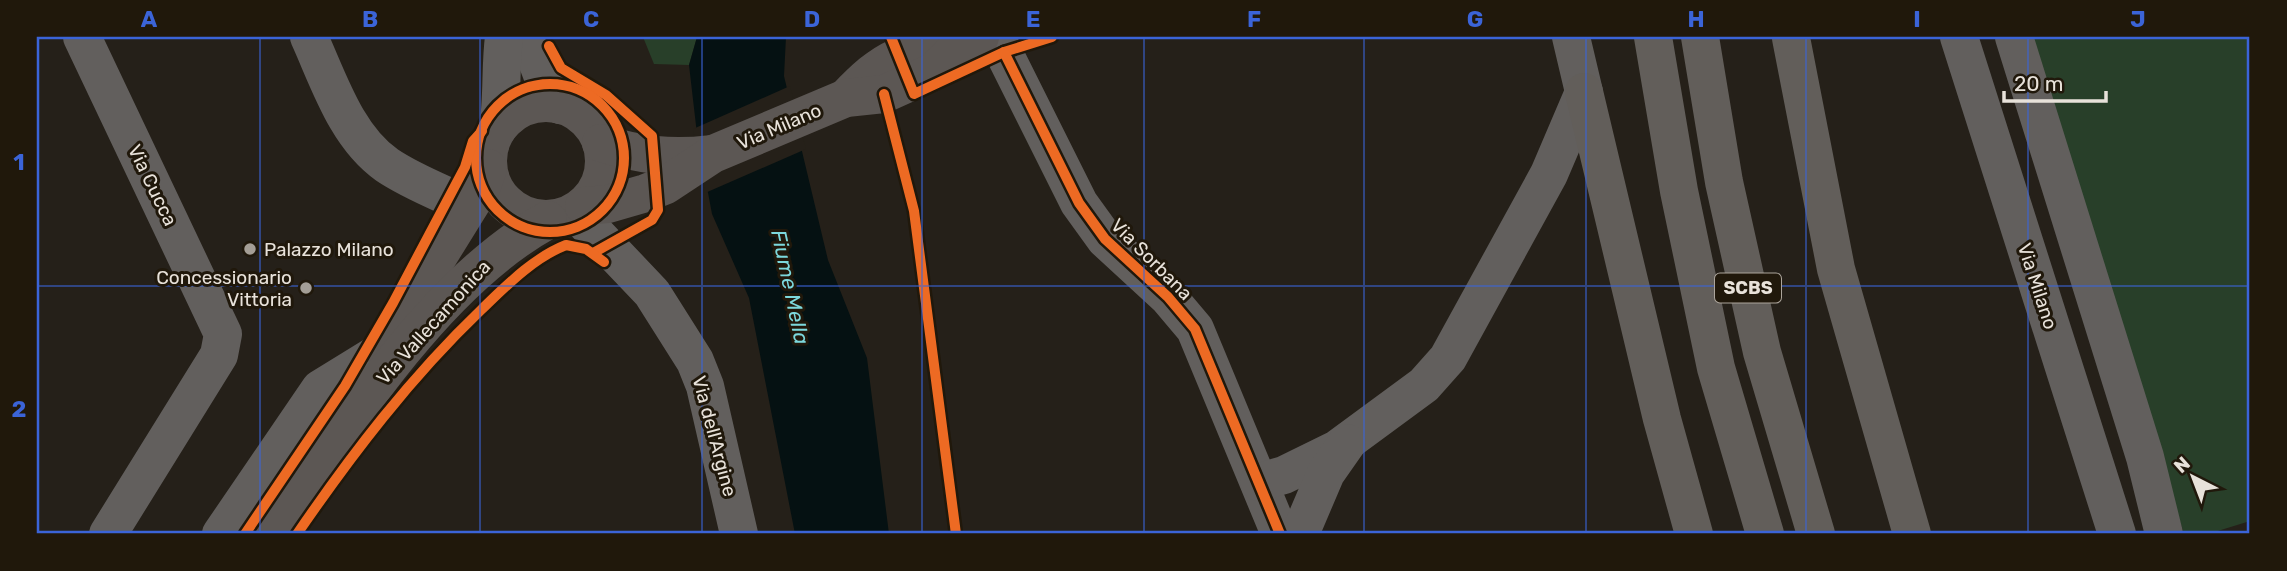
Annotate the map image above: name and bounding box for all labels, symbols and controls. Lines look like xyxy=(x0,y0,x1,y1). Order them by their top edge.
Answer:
text: A xyxy=(141,5,158,33)
text: B xyxy=(362,5,378,33)
text: C xyxy=(583,5,599,33)
text: D xyxy=(804,5,820,33)
text: E xyxy=(1026,5,1040,33)
text: F xyxy=(1247,5,1261,33)
text: G xyxy=(1467,5,1483,33)
text: H xyxy=(1687,5,1705,33)
text: I xyxy=(1913,5,1921,33)
text: J xyxy=(2130,5,2146,33)
scale bar xyxy=(2004,60,2105,104)
text: 20 m xyxy=(2014,71,2063,96)
street label: Via Milano xyxy=(734,98,825,155)
street label: Via Cucca xyxy=(123,141,182,230)
text: 1 xyxy=(13,148,25,176)
street label: Via Sorbana xyxy=(1106,214,1197,305)
water label: Fiume Mella xyxy=(766,227,815,347)
place label: Palazzo Milano xyxy=(264,238,394,261)
street label: Via Milano xyxy=(2013,240,2062,332)
marker: Palazzo Milano xyxy=(242,241,258,257)
street label: Via Vallecamonica xyxy=(372,255,495,389)
place label: Concessionario Vittoria xyxy=(156,266,292,311)
road number: SCBS xyxy=(1715,274,1781,302)
marker: Concessionario Vittoria xyxy=(298,280,314,296)
street label: Via dell'Argine xyxy=(687,373,742,499)
text: 2 xyxy=(12,395,26,423)
north arrow xyxy=(2158,442,2228,512)
text: N xyxy=(2169,452,2195,478)

